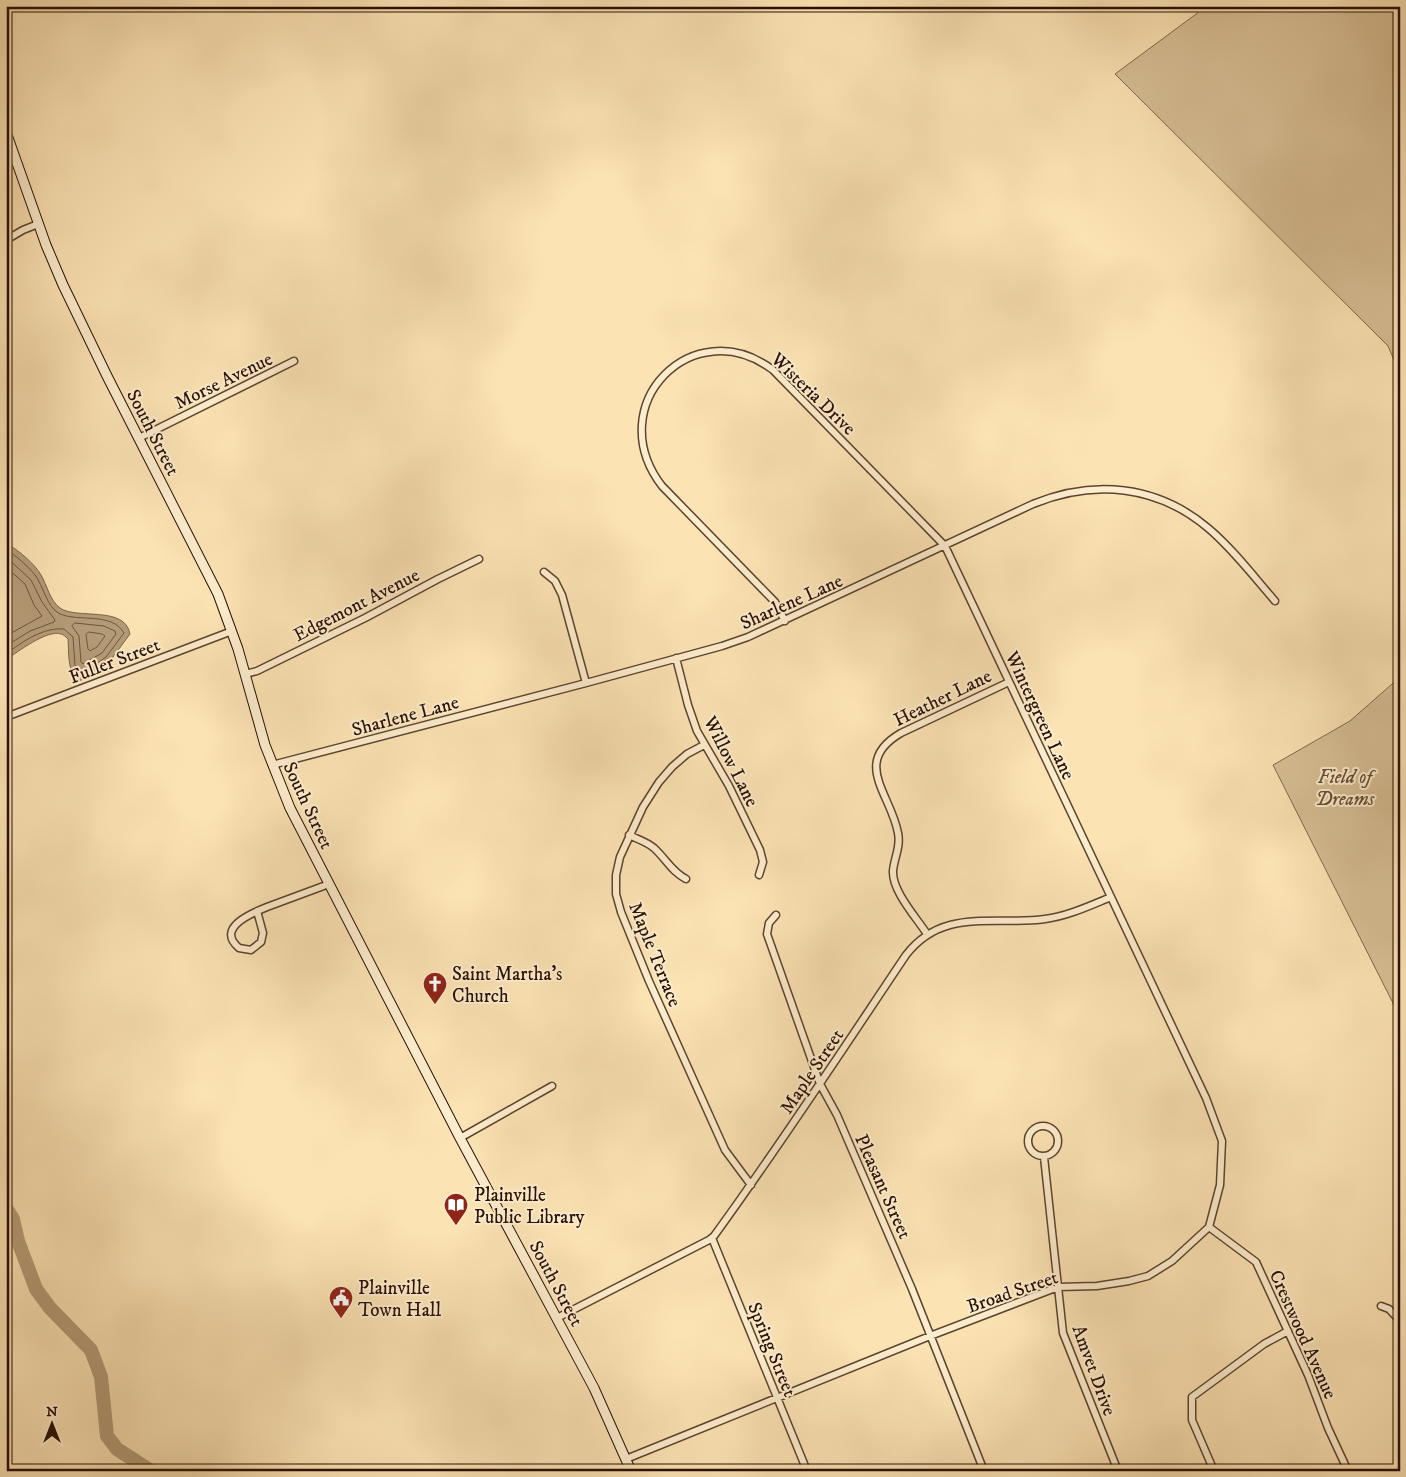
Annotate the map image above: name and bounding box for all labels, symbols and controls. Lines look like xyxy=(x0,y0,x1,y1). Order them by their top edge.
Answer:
street label: Wisteria Drive xyxy=(765,347,860,440)
street label: Morse Avenue xyxy=(171,348,277,415)
street label: South Street xyxy=(121,386,184,480)
street label: Edgemont Avenue xyxy=(290,564,424,647)
street label: Sharlene Lane xyxy=(737,569,847,635)
street label: Fuller Street xyxy=(66,634,163,689)
street label: Wintergreen Lane xyxy=(999,647,1079,783)
street label: Heather Lane xyxy=(890,665,995,732)
street label: Sharlene Lane xyxy=(349,691,462,742)
street label: Willow Lane xyxy=(698,712,763,811)
street label: South Street xyxy=(277,758,338,853)
park label: Field of Dreams xyxy=(1316,766,1377,811)
street label: Maple Terrace xyxy=(623,899,686,1010)
place label: Saint Martha's Church xyxy=(452,963,562,1008)
church icon: Saint Martha's Church xyxy=(422,971,448,1005)
street label: Maple Street xyxy=(775,1025,849,1119)
street label: Pleasant Street xyxy=(849,1131,916,1242)
place label: Plainville Public Library xyxy=(474,1184,586,1229)
library icon: Plainville Public Library xyxy=(443,1192,469,1226)
street label: South Street xyxy=(524,1237,588,1330)
street label: Broad Street xyxy=(964,1266,1061,1319)
street label: Crestwood Avenue xyxy=(1264,1267,1341,1403)
place label: Plainville Town Hall xyxy=(358,1277,441,1322)
public building icon: Plainville Town Hall xyxy=(328,1285,354,1319)
street label: Spring Street xyxy=(742,1299,801,1400)
street label: Amvet Drive xyxy=(1067,1322,1121,1419)
north arrow xyxy=(28,1400,78,1450)
text: N xyxy=(46,1403,58,1421)

